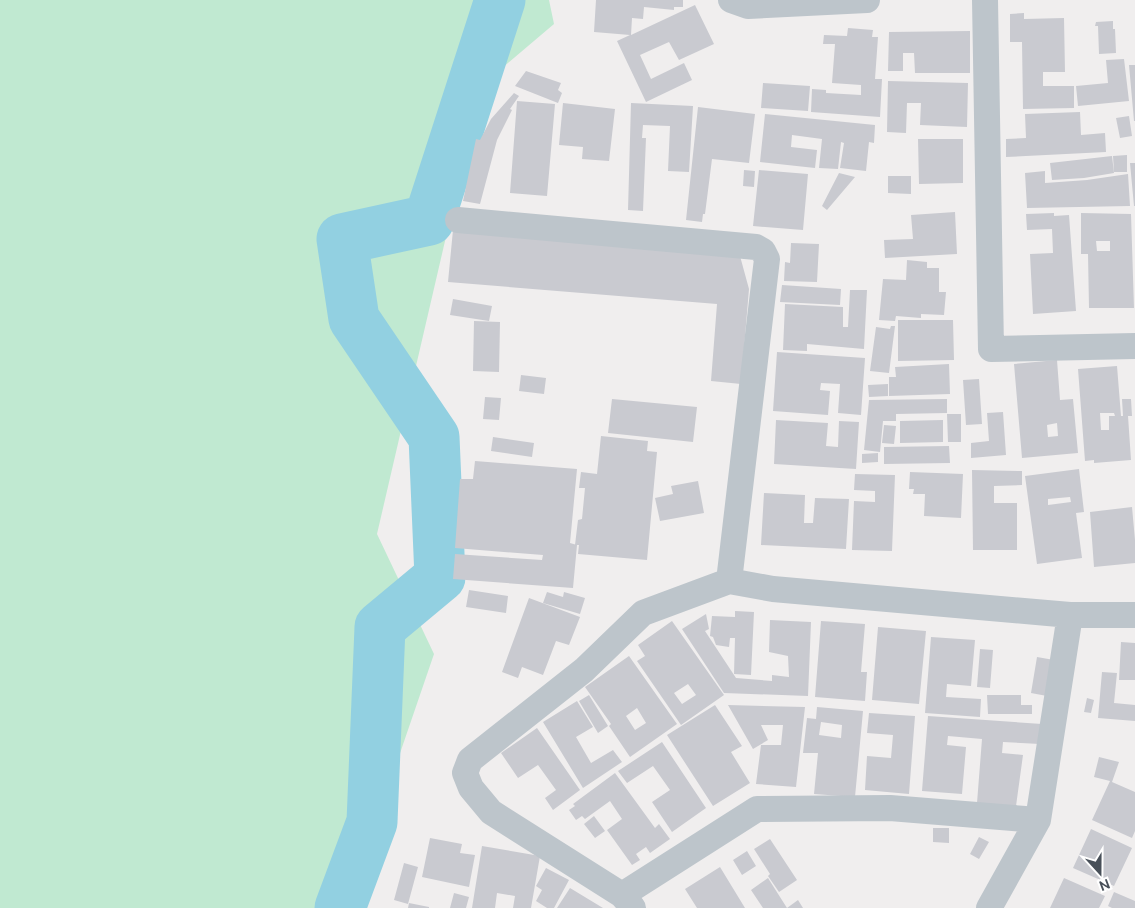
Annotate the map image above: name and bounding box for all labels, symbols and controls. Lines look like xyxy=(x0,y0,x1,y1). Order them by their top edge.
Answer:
north arrow xyxy=(1075,848,1125,898)
text: N xyxy=(1097,876,1112,894)

